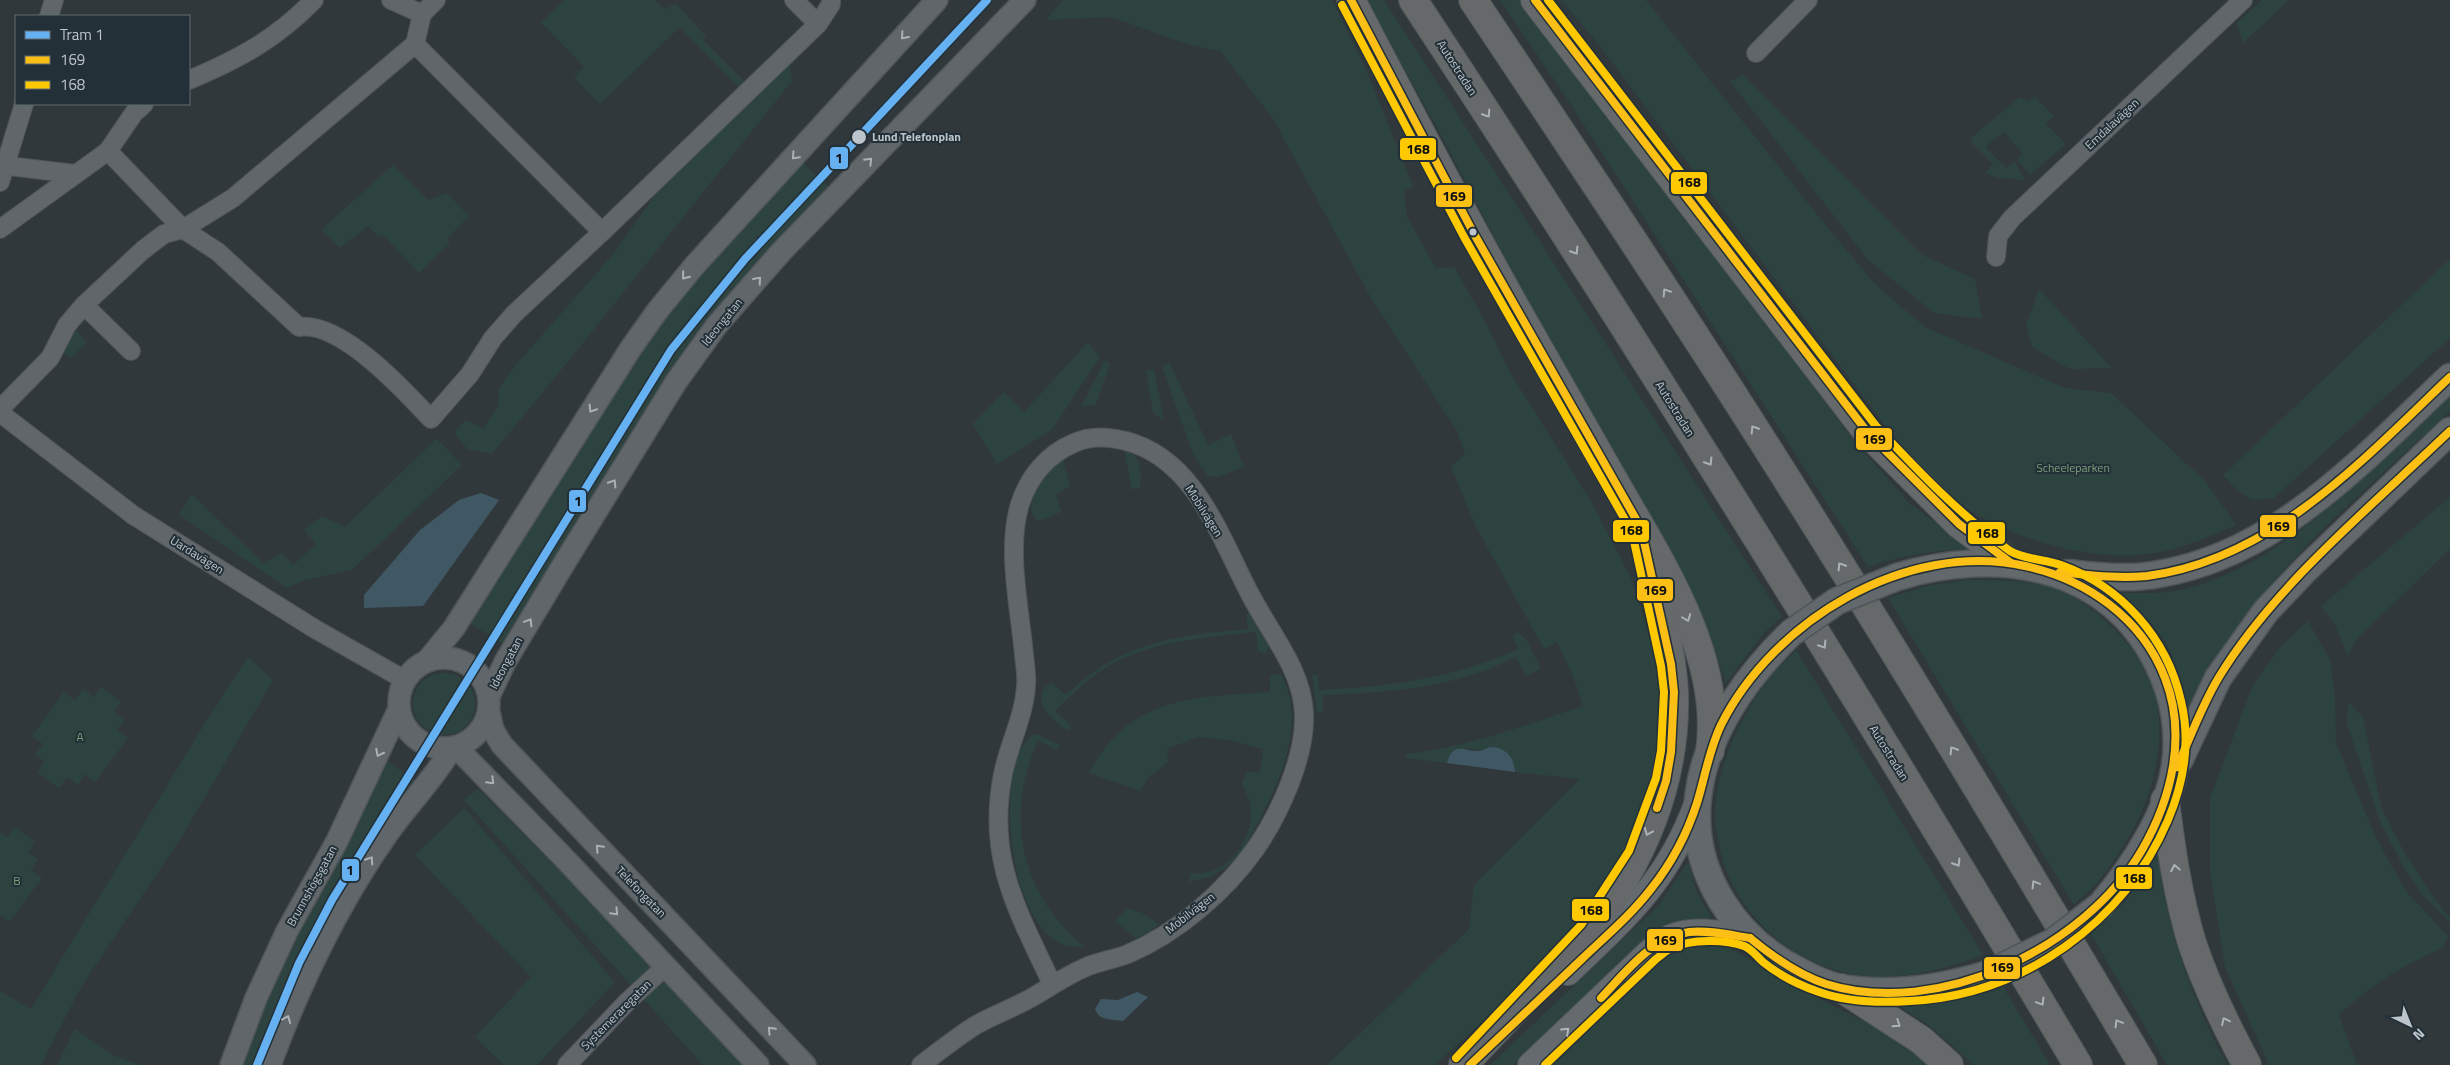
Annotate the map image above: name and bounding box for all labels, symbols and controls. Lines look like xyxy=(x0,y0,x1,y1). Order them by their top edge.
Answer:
legend xyxy=(15,15,190,105)
text: Tram 1 xyxy=(60,23,104,46)
one-way arrow xyxy=(901,31,910,40)
street label: Autostradan xyxy=(1432,36,1483,99)
text: 169 xyxy=(60,48,85,71)
text: 168 xyxy=(60,73,85,96)
street label: Emdalavägen xyxy=(2080,93,2143,154)
one-way arrow xyxy=(1481,109,1491,118)
place label: Lund Telefonplan xyxy=(872,127,961,146)
marker: Lund Telefonplan xyxy=(850,128,868,146)
line badge: 168 xyxy=(1399,137,1437,161)
text: 168 xyxy=(1406,138,1430,159)
line badge: 1 xyxy=(829,146,849,170)
text: 1 xyxy=(835,147,843,168)
one-way arrow xyxy=(792,151,801,160)
one-way arrow xyxy=(863,158,872,167)
line badge: 168 xyxy=(1670,171,1708,195)
text: 168 xyxy=(1677,171,1701,192)
line badge: 169 xyxy=(1435,184,1473,208)
text: 169 xyxy=(1442,185,1466,206)
unlabelled marker xyxy=(1468,227,1478,237)
one-way arrow xyxy=(1569,246,1579,255)
one-way arrow xyxy=(682,271,691,280)
one-way arrow xyxy=(752,276,761,285)
one-way arrow xyxy=(1663,288,1673,297)
street label: Ideongatan xyxy=(696,294,747,350)
street label: Autostradan xyxy=(1651,377,1700,440)
one-way arrow xyxy=(589,404,598,413)
one-way arrow xyxy=(1751,425,1761,434)
line badge: 169 xyxy=(1855,427,1893,451)
text: 169 xyxy=(1862,428,1886,449)
one-way arrow xyxy=(1703,457,1712,466)
park label: Scheeleparken xyxy=(2036,458,2110,477)
one-way arrow xyxy=(607,480,617,489)
street label: Mobilvägen xyxy=(1181,481,1228,541)
line badge: 1 xyxy=(568,489,587,513)
text: 1 xyxy=(574,490,582,511)
line badge: 169 xyxy=(2259,514,2297,538)
text: 169 xyxy=(2266,515,2290,536)
line badge: 168 xyxy=(1612,519,1650,543)
text: 168 xyxy=(1619,519,1643,540)
line badge: 168 xyxy=(1967,521,2006,545)
text: 168 xyxy=(1975,522,1999,543)
street label: Uardavägen xyxy=(167,531,228,579)
one-way arrow xyxy=(1837,563,1847,572)
line badge: 169 xyxy=(1636,578,1674,602)
text: 169 xyxy=(1643,579,1667,600)
one-way arrow xyxy=(1681,614,1691,622)
one-way arrow xyxy=(523,618,533,627)
street label: Ideongatan xyxy=(484,633,527,692)
one-way arrow xyxy=(1816,639,1826,648)
street label: Autostradan xyxy=(1865,721,1914,784)
park label: A xyxy=(76,727,84,746)
one-way arrow xyxy=(1950,746,1959,755)
one-way arrow xyxy=(375,748,385,757)
one-way arrow xyxy=(485,776,494,785)
one-way arrow xyxy=(1643,827,1654,836)
street label: Brunnshögsgatan xyxy=(282,842,342,930)
one-way arrow xyxy=(596,845,605,854)
one-way arrow xyxy=(364,856,373,866)
line badge: 1 xyxy=(341,858,360,882)
one-way arrow xyxy=(1951,858,1961,867)
text: 1 xyxy=(346,859,354,880)
street label: Telefongatan xyxy=(612,861,671,922)
one-way arrow xyxy=(2170,863,2181,872)
line badge: 168 xyxy=(2115,866,2153,890)
text: 168 xyxy=(2122,867,2146,888)
park label: B xyxy=(13,871,21,890)
one-way arrow xyxy=(2031,880,2041,889)
street label: Mobilvägen xyxy=(1161,887,1219,938)
line badge: 168 xyxy=(1571,898,1610,922)
text: 168 xyxy=(1579,899,1603,920)
one-way arrow xyxy=(609,906,618,915)
line badge: 169 xyxy=(1646,928,1684,952)
text: 169 xyxy=(1653,929,1677,950)
line badge: 169 xyxy=(1983,956,2021,980)
text: 169 xyxy=(1990,956,2014,977)
street label: Systemeraregatan xyxy=(576,975,655,1054)
one-way arrow xyxy=(2035,997,2045,1006)
north arrow xyxy=(2385,1000,2435,1050)
one-way arrow xyxy=(281,1015,291,1024)
one-way arrow xyxy=(2221,1017,2231,1026)
one-way arrow xyxy=(1891,1018,1901,1027)
one-way arrow xyxy=(2115,1020,2125,1029)
text: N xyxy=(2408,1024,2430,1046)
one-way arrow xyxy=(768,1026,777,1035)
one-way arrow xyxy=(1560,1028,1569,1037)

